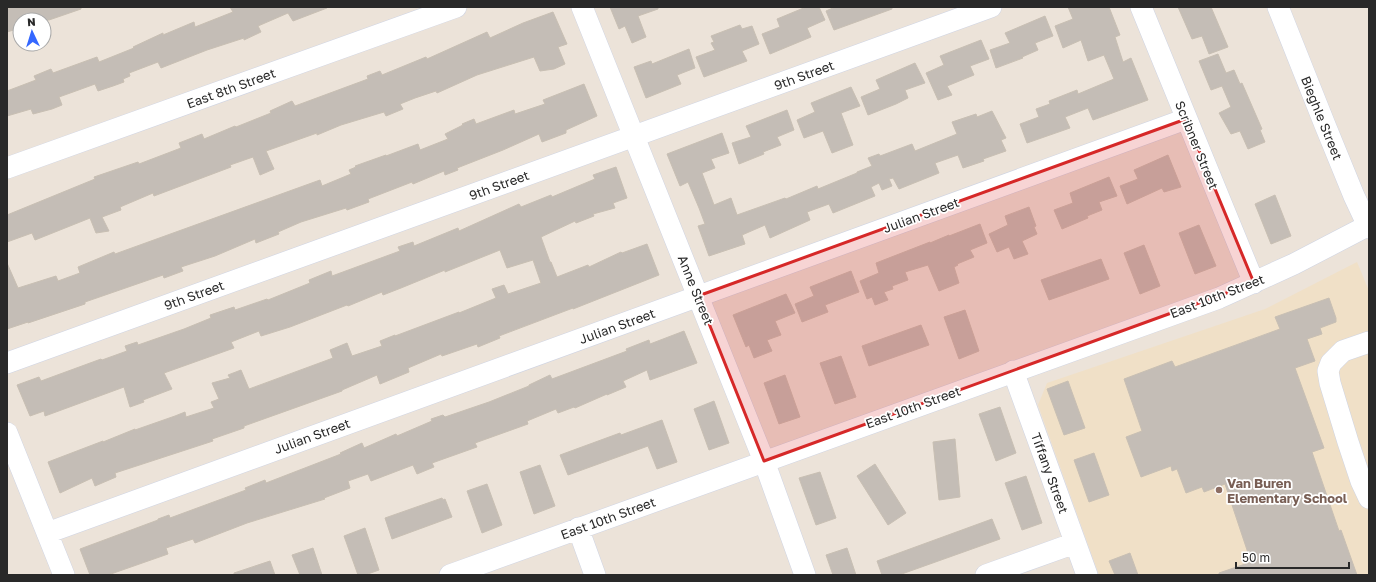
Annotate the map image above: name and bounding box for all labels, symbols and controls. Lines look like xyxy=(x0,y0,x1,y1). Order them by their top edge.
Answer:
north arrow xyxy=(12,12,52,52)
text: N xyxy=(27,15,36,28)
street label: 9th Street xyxy=(772,57,836,93)
street label: East 8th Street xyxy=(184,65,278,111)
street label: Bieghle Street xyxy=(1298,74,1346,162)
street label: Scribner Street xyxy=(1172,98,1222,192)
street label: 9th Street xyxy=(467,167,531,203)
street label: Julian Street xyxy=(881,194,961,236)
street label: Anne Street xyxy=(675,253,717,327)
street label: East 10th Street xyxy=(1168,271,1266,321)
street label: 9th Street xyxy=(162,277,226,313)
street label: Julian Street xyxy=(577,305,657,347)
street label: East 10th Street xyxy=(863,382,963,432)
street label: Julian Street xyxy=(272,415,352,457)
street label: Tiffany Street xyxy=(1028,430,1072,516)
place label: Van Buren Elementary School xyxy=(1227,475,1348,506)
marker: Van Buren Elementary School xyxy=(1214,485,1224,495)
street label: East 10th Street xyxy=(558,493,658,543)
scale bar xyxy=(1236,544,1349,570)
text: 50 m xyxy=(1242,550,1270,565)

